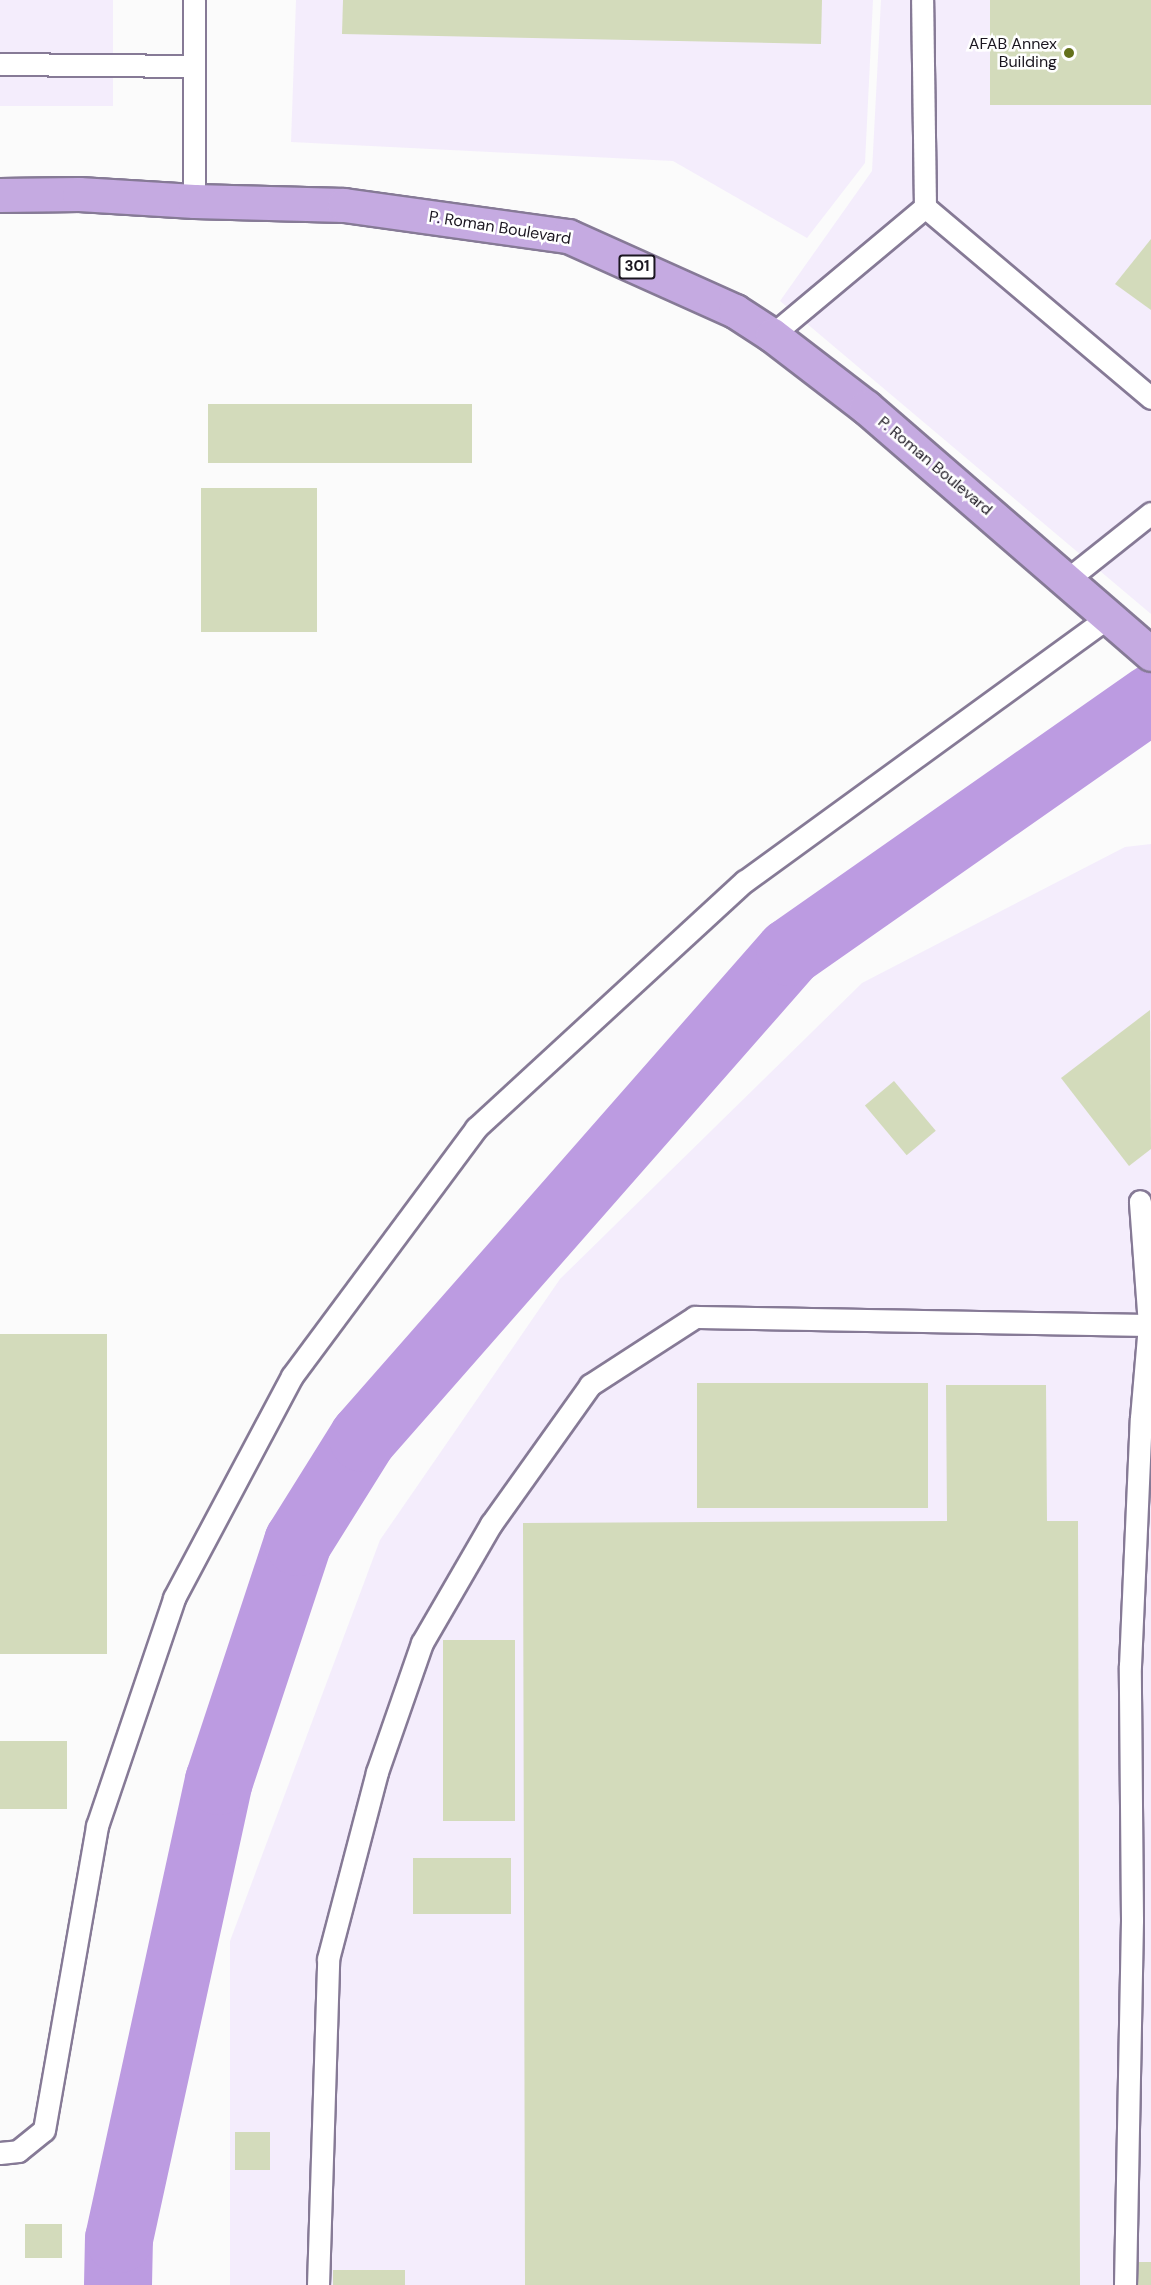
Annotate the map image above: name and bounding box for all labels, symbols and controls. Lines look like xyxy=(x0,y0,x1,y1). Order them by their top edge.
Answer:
place label: AFAB Annex Building xyxy=(969,34,1057,72)
marker: AFAB Annex Building xyxy=(1062,46,1076,60)
street label: P. Roman Boulevard xyxy=(428,207,572,249)
road number: 301 xyxy=(618,255,656,279)
street label: P. Roman Boulevard xyxy=(874,413,996,519)

